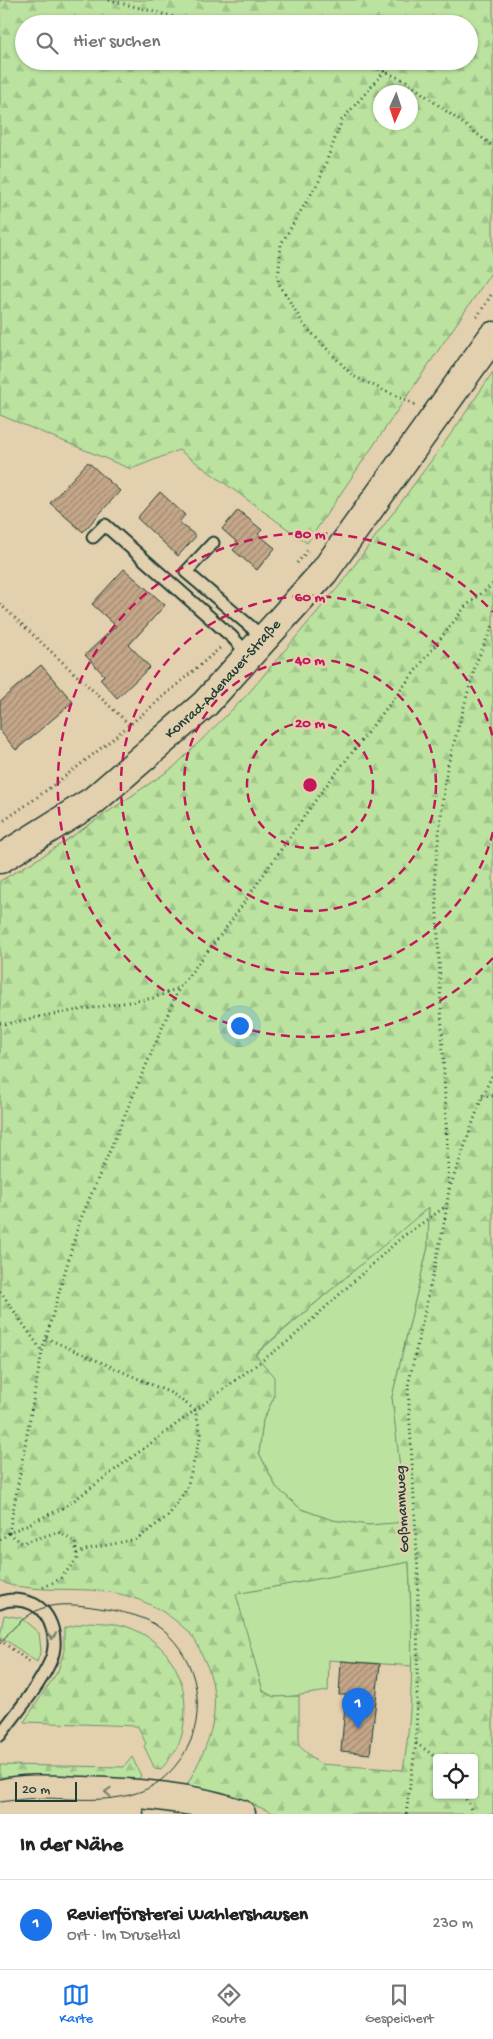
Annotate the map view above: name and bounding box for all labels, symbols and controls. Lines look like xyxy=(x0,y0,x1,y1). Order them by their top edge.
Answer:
search box xyxy=(15,15,478,70)
icon: search xyxy=(33,29,61,57)
text: Hier suchen xyxy=(73,31,160,54)
north arrow xyxy=(373,85,418,130)
text: 80 m xyxy=(295,526,326,544)
text: 60 m xyxy=(295,589,326,607)
street label: Konrad-Adenauer-Straße xyxy=(162,616,286,743)
text: 40 m xyxy=(294,652,325,670)
text: 20 m xyxy=(295,715,325,733)
centre of rings xyxy=(301,776,319,794)
your location xyxy=(227,1013,253,1039)
street label: Goßmannweg xyxy=(392,1465,414,1553)
one-way arrow xyxy=(47,1633,58,1641)
pin: 1 xyxy=(342,1688,374,1729)
map controls xyxy=(433,1754,478,1799)
button: locate xyxy=(433,1754,478,1799)
scale bar xyxy=(15,1779,78,1802)
text: 20 m xyxy=(22,1782,50,1799)
one-way arrow xyxy=(104,1786,112,1797)
text: In der Nähe xyxy=(20,1834,123,1859)
text: Revierförsterei Wahlershausen xyxy=(67,1904,308,1927)
text: 1 xyxy=(33,1915,39,1934)
text: 230 m xyxy=(433,1915,473,1934)
text: Ort · Im Druseltal xyxy=(67,1927,181,1946)
tab: Karte xyxy=(59,1981,93,2028)
tab: Route xyxy=(212,1981,246,2028)
tab: Gespeichert xyxy=(365,1981,433,2028)

